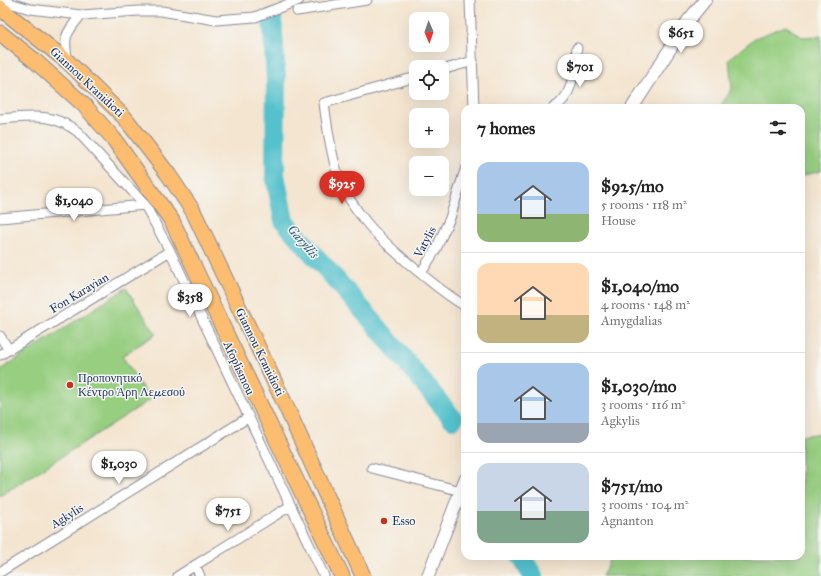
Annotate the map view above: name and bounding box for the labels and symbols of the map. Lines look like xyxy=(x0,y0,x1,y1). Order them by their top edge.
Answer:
north arrow xyxy=(409,12,449,52)
pin: $651 xyxy=(657,20,705,54)
street label: Giannou Kranidioti xyxy=(47,44,127,120)
pin: $701 xyxy=(556,54,604,88)
pin: $925 xyxy=(318,171,366,205)
pin: $1,040 xyxy=(41,188,107,222)
water label: Garyllis xyxy=(284,222,322,262)
street label: Vatylis xyxy=(411,224,439,261)
street label: Fon Karayian xyxy=(47,270,111,316)
pin: $358 xyxy=(166,284,214,318)
street label: Giannou Kranidioti xyxy=(233,306,288,399)
street label: Afoplismou xyxy=(220,338,258,398)
place label: Προπονητικό Κέντρο Άρη Λεμεσού xyxy=(78,371,185,399)
marker: Προπονητικό Κέντρο Άρη Λεμεσού xyxy=(65,380,75,390)
pin: $1,030 xyxy=(86,451,152,485)
pin: $751 xyxy=(204,498,252,532)
street label: Agkylis xyxy=(47,501,86,533)
place label: Esso xyxy=(392,514,416,528)
marker: Esso xyxy=(379,516,389,526)

